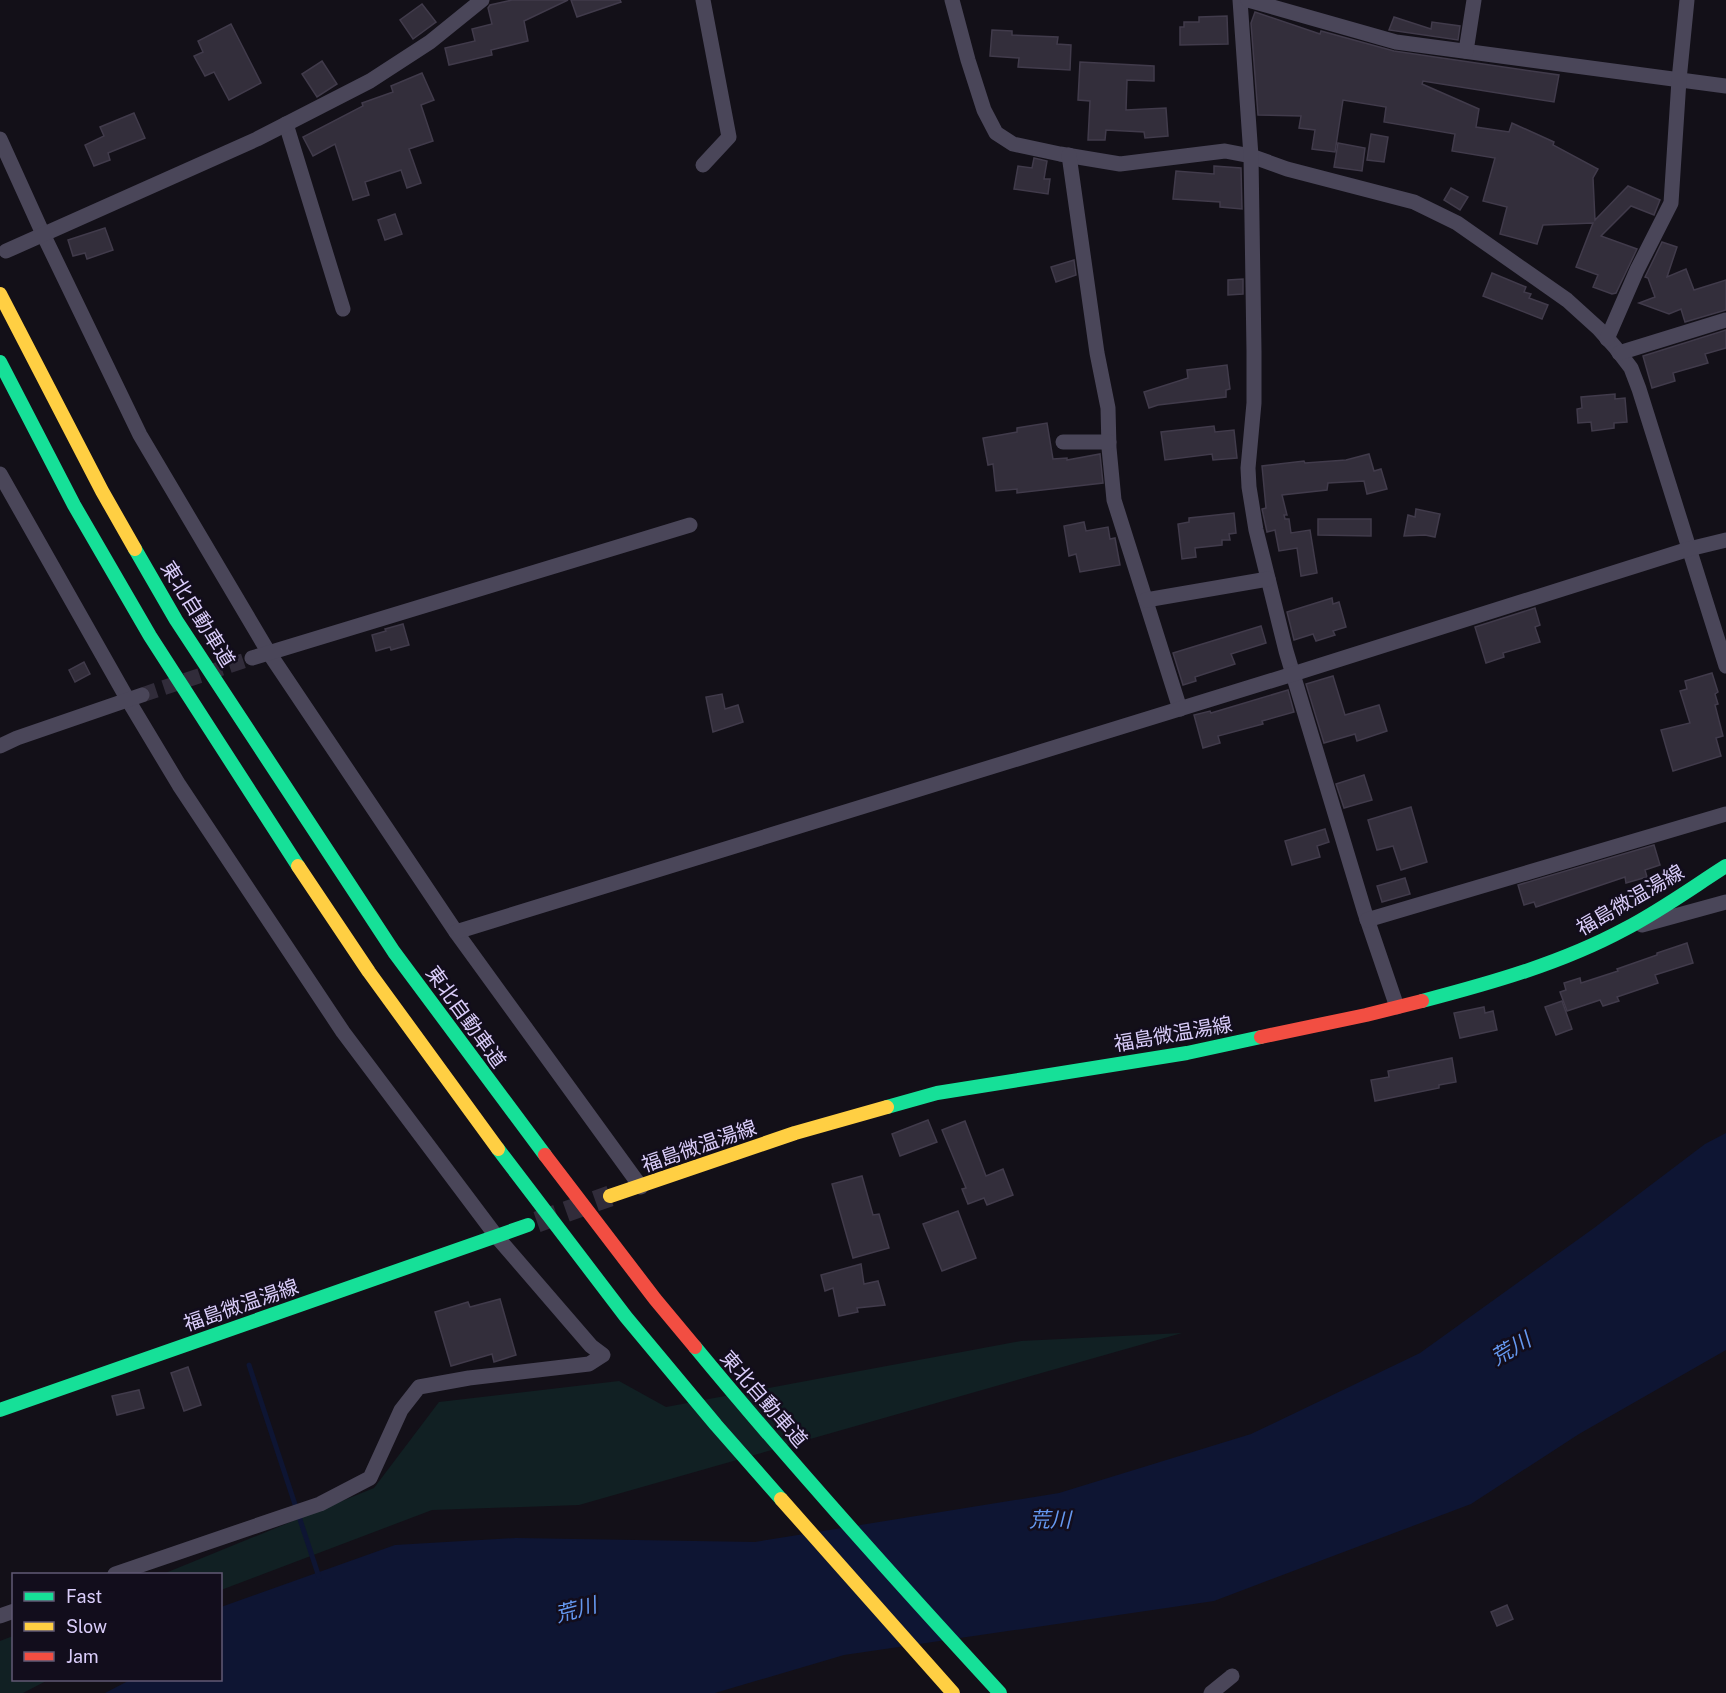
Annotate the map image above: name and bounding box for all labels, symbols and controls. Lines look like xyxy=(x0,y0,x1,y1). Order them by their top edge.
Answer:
street label: 東北自動車道 xyxy=(156,557,240,671)
street label: 福島微温湯線 xyxy=(1572,860,1688,940)
street label: 東北自動車道 xyxy=(421,961,511,1073)
street label: 福島微温湯線 xyxy=(1112,1012,1234,1056)
street label: 福島微温湯線 xyxy=(638,1115,760,1177)
street label: 福島微温湯線 xyxy=(180,1274,302,1336)
water label: 荒川 xyxy=(1486,1326,1537,1370)
street label: 東北自動車道 xyxy=(716,1346,812,1452)
water label: 荒川 xyxy=(1029,1507,1073,1532)
legend xyxy=(12,1573,222,1681)
text: Fast xyxy=(66,1586,102,1607)
water label: 荒川 xyxy=(552,1591,601,1627)
text: Slow xyxy=(66,1616,107,1637)
text: Jam xyxy=(66,1646,99,1667)

